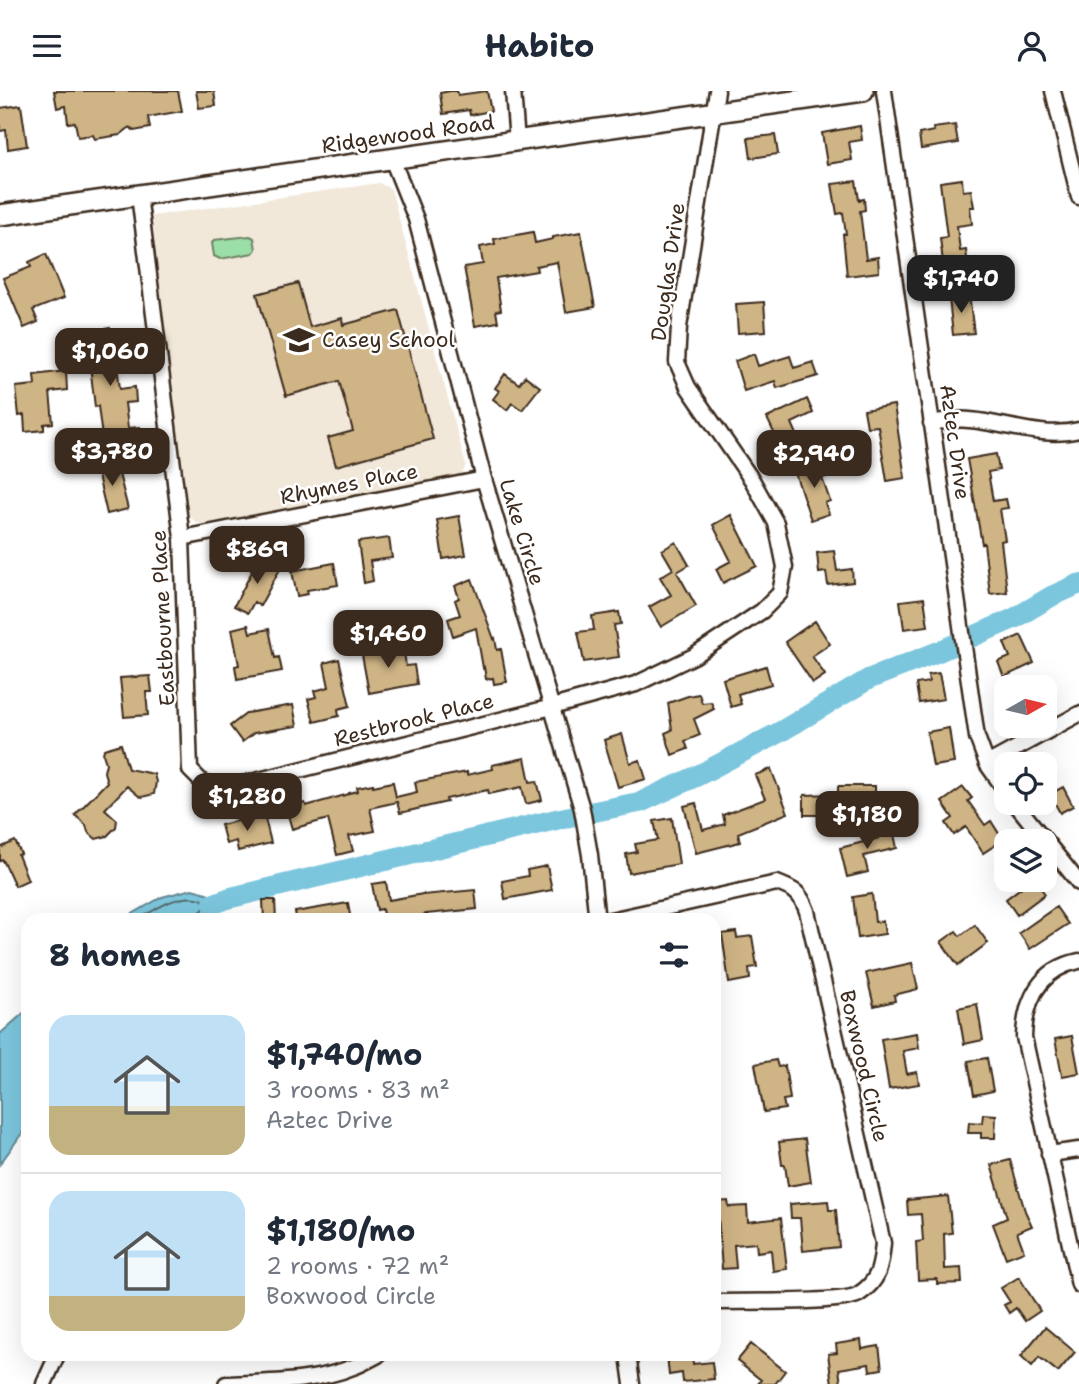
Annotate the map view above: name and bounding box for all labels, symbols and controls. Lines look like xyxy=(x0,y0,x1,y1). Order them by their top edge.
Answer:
text: Habito xyxy=(484,24,595,67)
icon: menu xyxy=(28,27,66,65)
icon: person xyxy=(1013,27,1051,65)
street label: Ridgewood Road xyxy=(320,108,496,160)
street label: Douglas Drive xyxy=(644,201,692,343)
pin: $1,740 xyxy=(904,255,1018,315)
text: $1,740 xyxy=(923,263,999,293)
school or university icon: Casey School xyxy=(282,323,316,357)
place label: Casey School xyxy=(322,326,455,354)
pin: $1,060 xyxy=(53,329,167,388)
text: $1,060 xyxy=(71,336,149,366)
street label: Aztec Drive xyxy=(933,383,977,501)
pin: $3,780 xyxy=(55,429,169,488)
pin: $2,940 xyxy=(757,431,871,490)
text: $3,780 xyxy=(71,436,153,466)
text: $2,940 xyxy=(773,438,855,468)
street label: Rhymes Place xyxy=(278,457,420,511)
street label: Lake Circle xyxy=(493,475,551,589)
pin: $869 xyxy=(216,526,298,586)
street label: Eastbourne Place xyxy=(144,529,182,707)
text: $869 xyxy=(225,534,289,564)
pin: $1,460 xyxy=(331,611,445,670)
text: $1,460 xyxy=(349,618,427,648)
north arrow xyxy=(994,675,1057,739)
map controls xyxy=(994,675,1057,892)
street label: Restbrook Place xyxy=(331,687,497,753)
button: locate xyxy=(994,752,1057,815)
pin: $1,280 xyxy=(190,773,304,833)
text: $1,280 xyxy=(208,781,286,811)
pin: $1,180 xyxy=(810,791,924,851)
text: $1,180 xyxy=(832,799,902,829)
button: layers xyxy=(994,829,1057,892)
text: 8 homes xyxy=(49,935,181,976)
icon: filters xyxy=(655,936,693,974)
street label: Boxwood Circle xyxy=(833,987,895,1145)
text: $1,740/mo xyxy=(266,1034,423,1075)
icon: home xyxy=(105,1043,189,1127)
text: 3 rooms · 83 m² xyxy=(266,1075,450,1105)
text: Aztec Drive xyxy=(266,1105,393,1135)
text: $1,180/mo xyxy=(266,1210,416,1251)
icon: home xyxy=(105,1219,189,1303)
text: 2 rooms · 72 m² xyxy=(266,1251,449,1281)
text: Boxwood Circle xyxy=(266,1281,436,1311)

